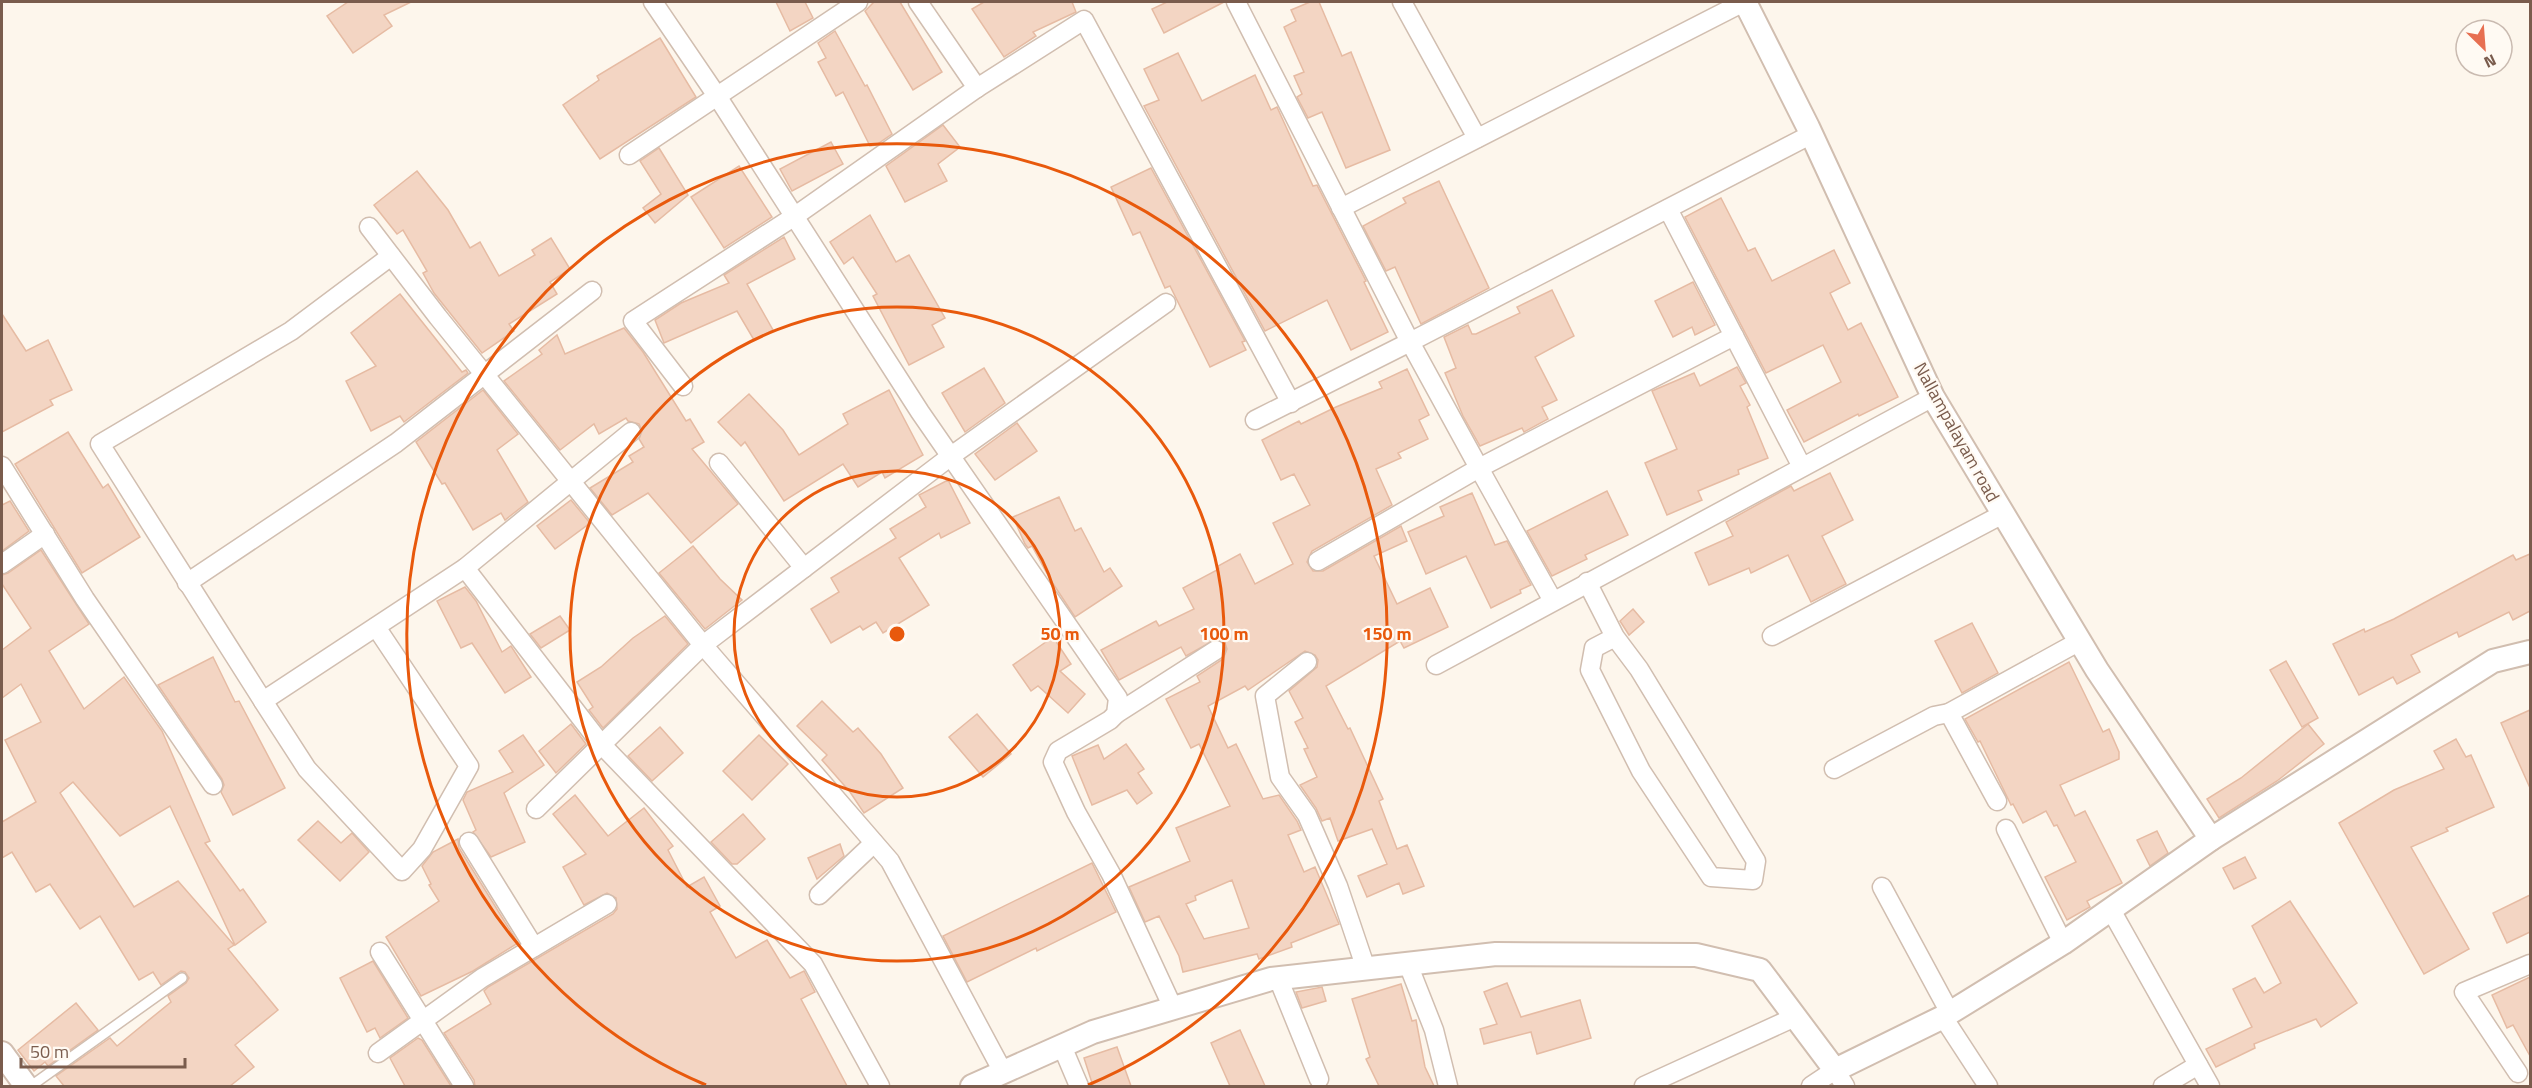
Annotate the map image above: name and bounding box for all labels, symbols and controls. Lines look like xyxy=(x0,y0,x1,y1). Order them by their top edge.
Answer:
north arrow xyxy=(2454,18,2514,78)
text: N xyxy=(2480,48,2500,75)
street label: Nallampalayam road xyxy=(1907,357,2007,507)
text: 50 m xyxy=(1040,620,1080,647)
text: 100 m xyxy=(1199,620,1249,647)
text: 150 m xyxy=(1362,620,1412,647)
centre of rings xyxy=(887,624,907,644)
scale bar xyxy=(21,1031,184,1069)
text: 50 m xyxy=(30,1038,69,1065)

